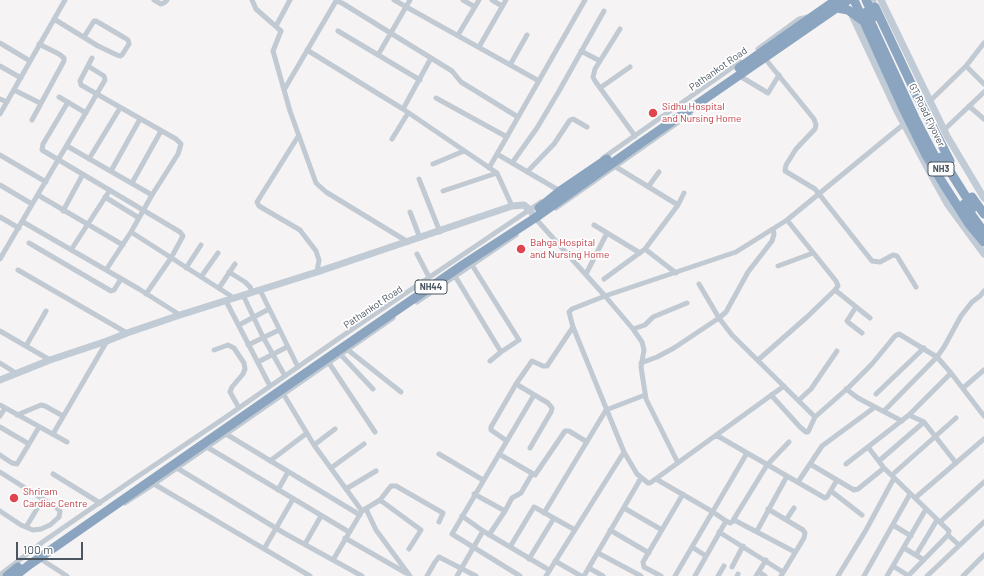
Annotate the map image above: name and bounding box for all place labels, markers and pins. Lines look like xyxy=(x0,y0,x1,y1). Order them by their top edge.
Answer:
place label: Sidhu Hospital and Nursing Home xyxy=(662,101,741,124)
marker: Sidhu Hospital and Nursing Home xyxy=(647,107,659,119)
place label: Bahga Hospital and Nursing Home xyxy=(530,237,609,260)
marker: Bahga Hospital and Nursing Home xyxy=(515,243,527,255)
place label: Shriram Cardiac Centre xyxy=(23,486,87,510)
marker: Shriram Cardiac Centre xyxy=(8,492,20,504)

